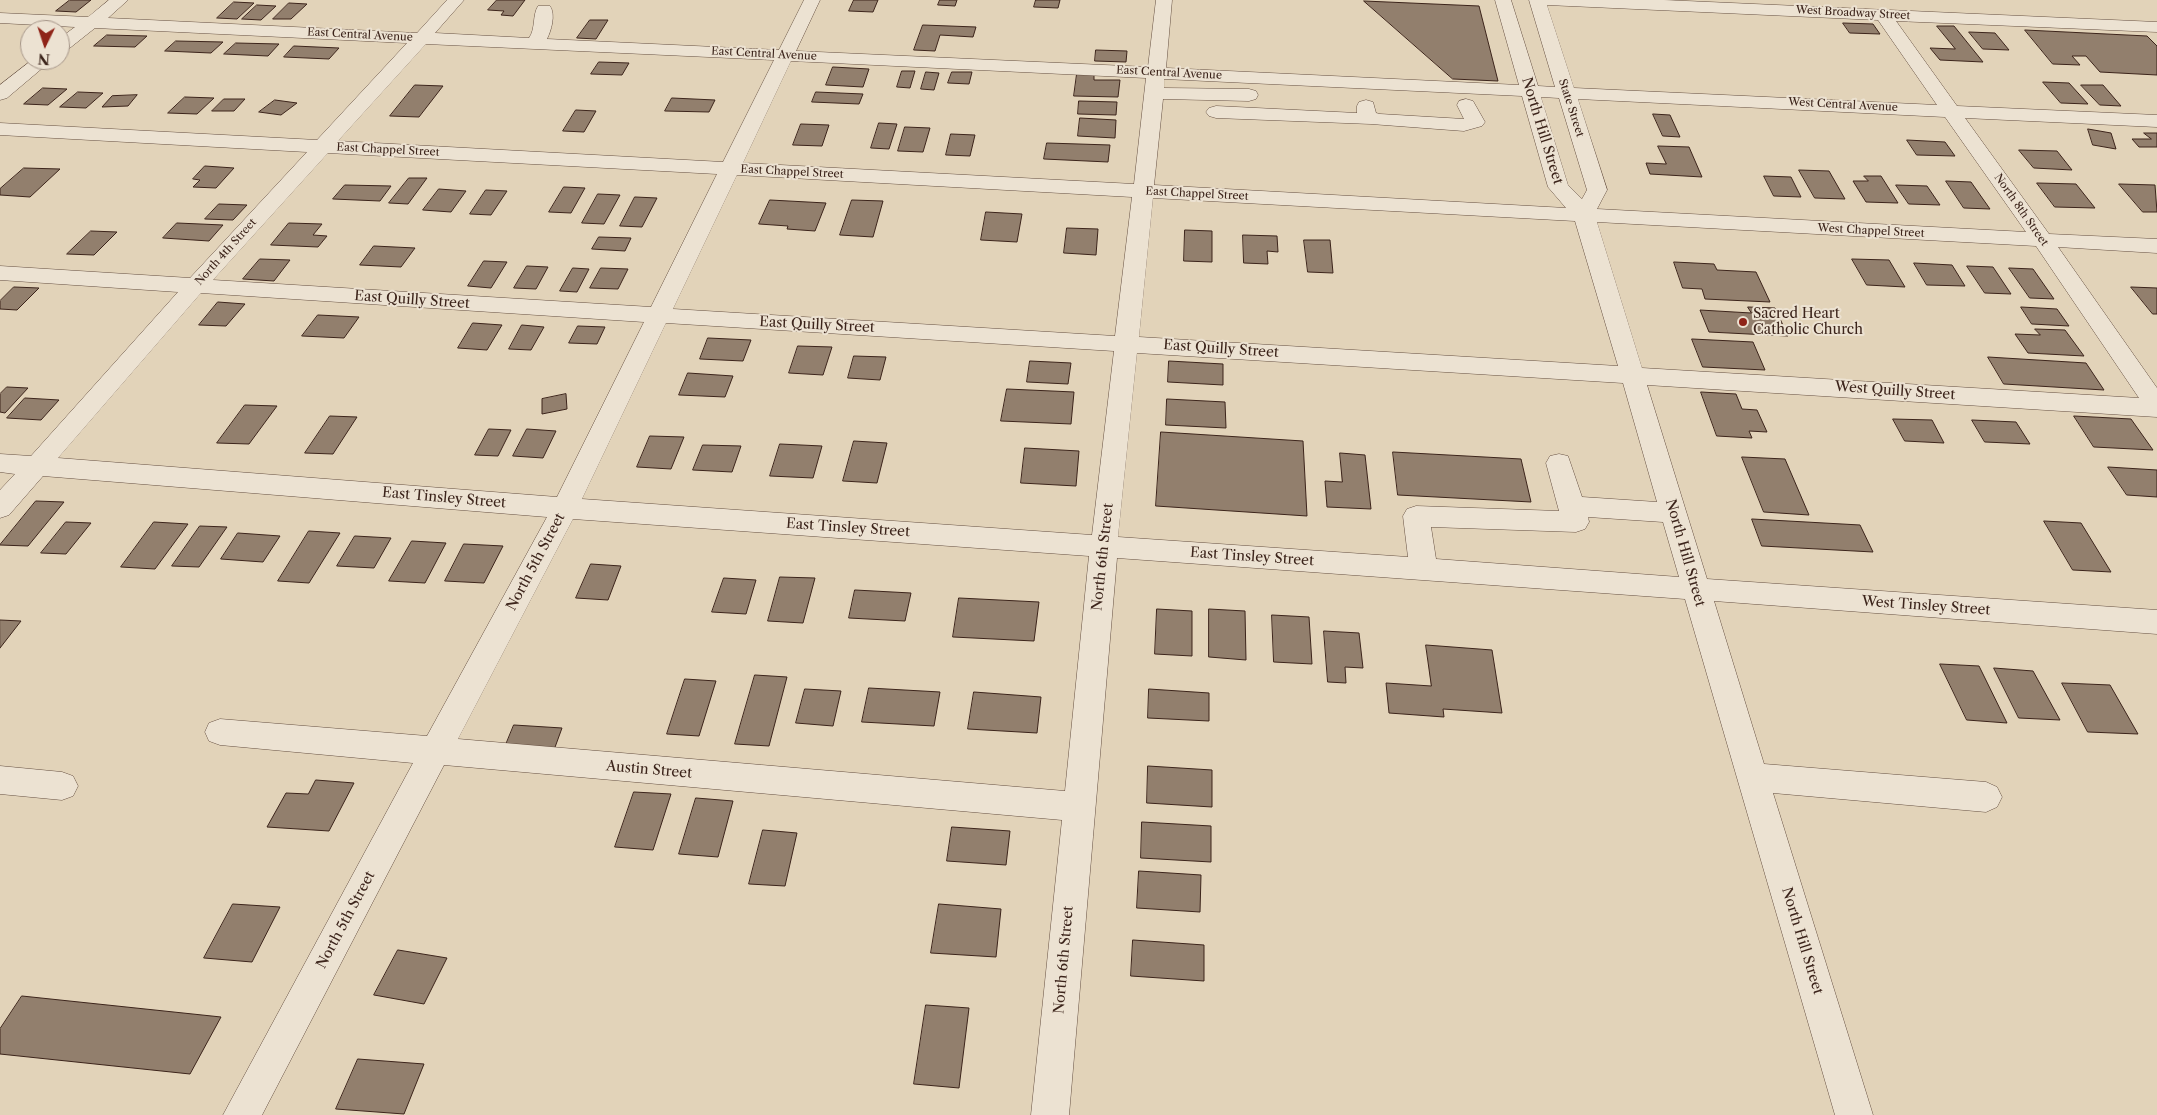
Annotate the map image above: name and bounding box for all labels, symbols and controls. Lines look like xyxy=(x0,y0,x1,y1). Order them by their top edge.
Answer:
street label: West Broadway Street xyxy=(1795,3,1911,23)
north arrow xyxy=(20,20,70,70)
street label: East Central Avenue xyxy=(307,26,413,44)
street label: East Central Avenue xyxy=(711,45,817,63)
text: N xyxy=(37,50,51,68)
street label: East Central Avenue xyxy=(1116,64,1222,82)
street label: North Hill Street xyxy=(1518,75,1566,187)
street label: State Street xyxy=(1555,77,1587,139)
street label: West Central Avenue xyxy=(1788,96,1898,114)
street label: East Chappel Street xyxy=(336,141,440,159)
street label: East Chappel Street xyxy=(740,163,844,181)
street label: North 8th Street xyxy=(1991,171,2051,249)
street label: East Chappel Street xyxy=(1145,185,1249,203)
street label: North 4th Street xyxy=(193,216,259,288)
street label: West Chappel Street xyxy=(1817,222,1925,240)
street label: East Quilly Street xyxy=(354,288,470,312)
place label: Sacred Heart Catholic Church xyxy=(1753,306,1863,338)
street label: East Quilly Street xyxy=(759,314,875,336)
marker: Sacred Heart Catholic Church xyxy=(1737,316,1749,328)
street label: East Quilly Street xyxy=(1163,337,1279,361)
street label: West Quilly Street xyxy=(1834,378,1956,404)
street label: East Tinsley Street xyxy=(381,484,507,512)
street label: North Hill Street xyxy=(1662,497,1708,609)
street label: North 6th Street xyxy=(1089,502,1117,612)
street label: North 5th Street xyxy=(503,510,569,614)
street label: East Tinsley Street xyxy=(786,515,910,541)
street label: East Tinsley Street xyxy=(1190,544,1314,570)
street label: West Tinsley Street xyxy=(1861,593,1991,619)
street label: Austin Street xyxy=(605,758,693,782)
street label: North 5th Street xyxy=(313,868,379,972)
street label: North Hill Street xyxy=(1778,885,1826,997)
street label: North 6th Street xyxy=(1051,905,1077,1015)

